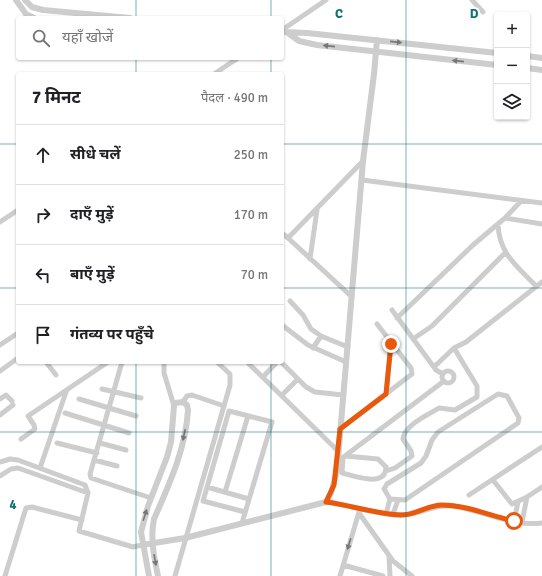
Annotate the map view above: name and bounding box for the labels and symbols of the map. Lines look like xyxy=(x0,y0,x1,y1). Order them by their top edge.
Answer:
text: C xyxy=(335,6,343,22)
text: D xyxy=(470,6,479,22)
one-way arrow xyxy=(390,39,402,45)
one-way arrow xyxy=(323,43,335,50)
one-way arrow xyxy=(452,58,464,64)
route end xyxy=(382,335,400,353)
one-way arrow xyxy=(181,429,187,441)
text: 4 xyxy=(9,497,17,513)
one-way arrow xyxy=(142,508,148,520)
route start xyxy=(505,512,523,530)
one-way arrow xyxy=(346,539,352,551)
one-way arrow xyxy=(152,554,158,566)

